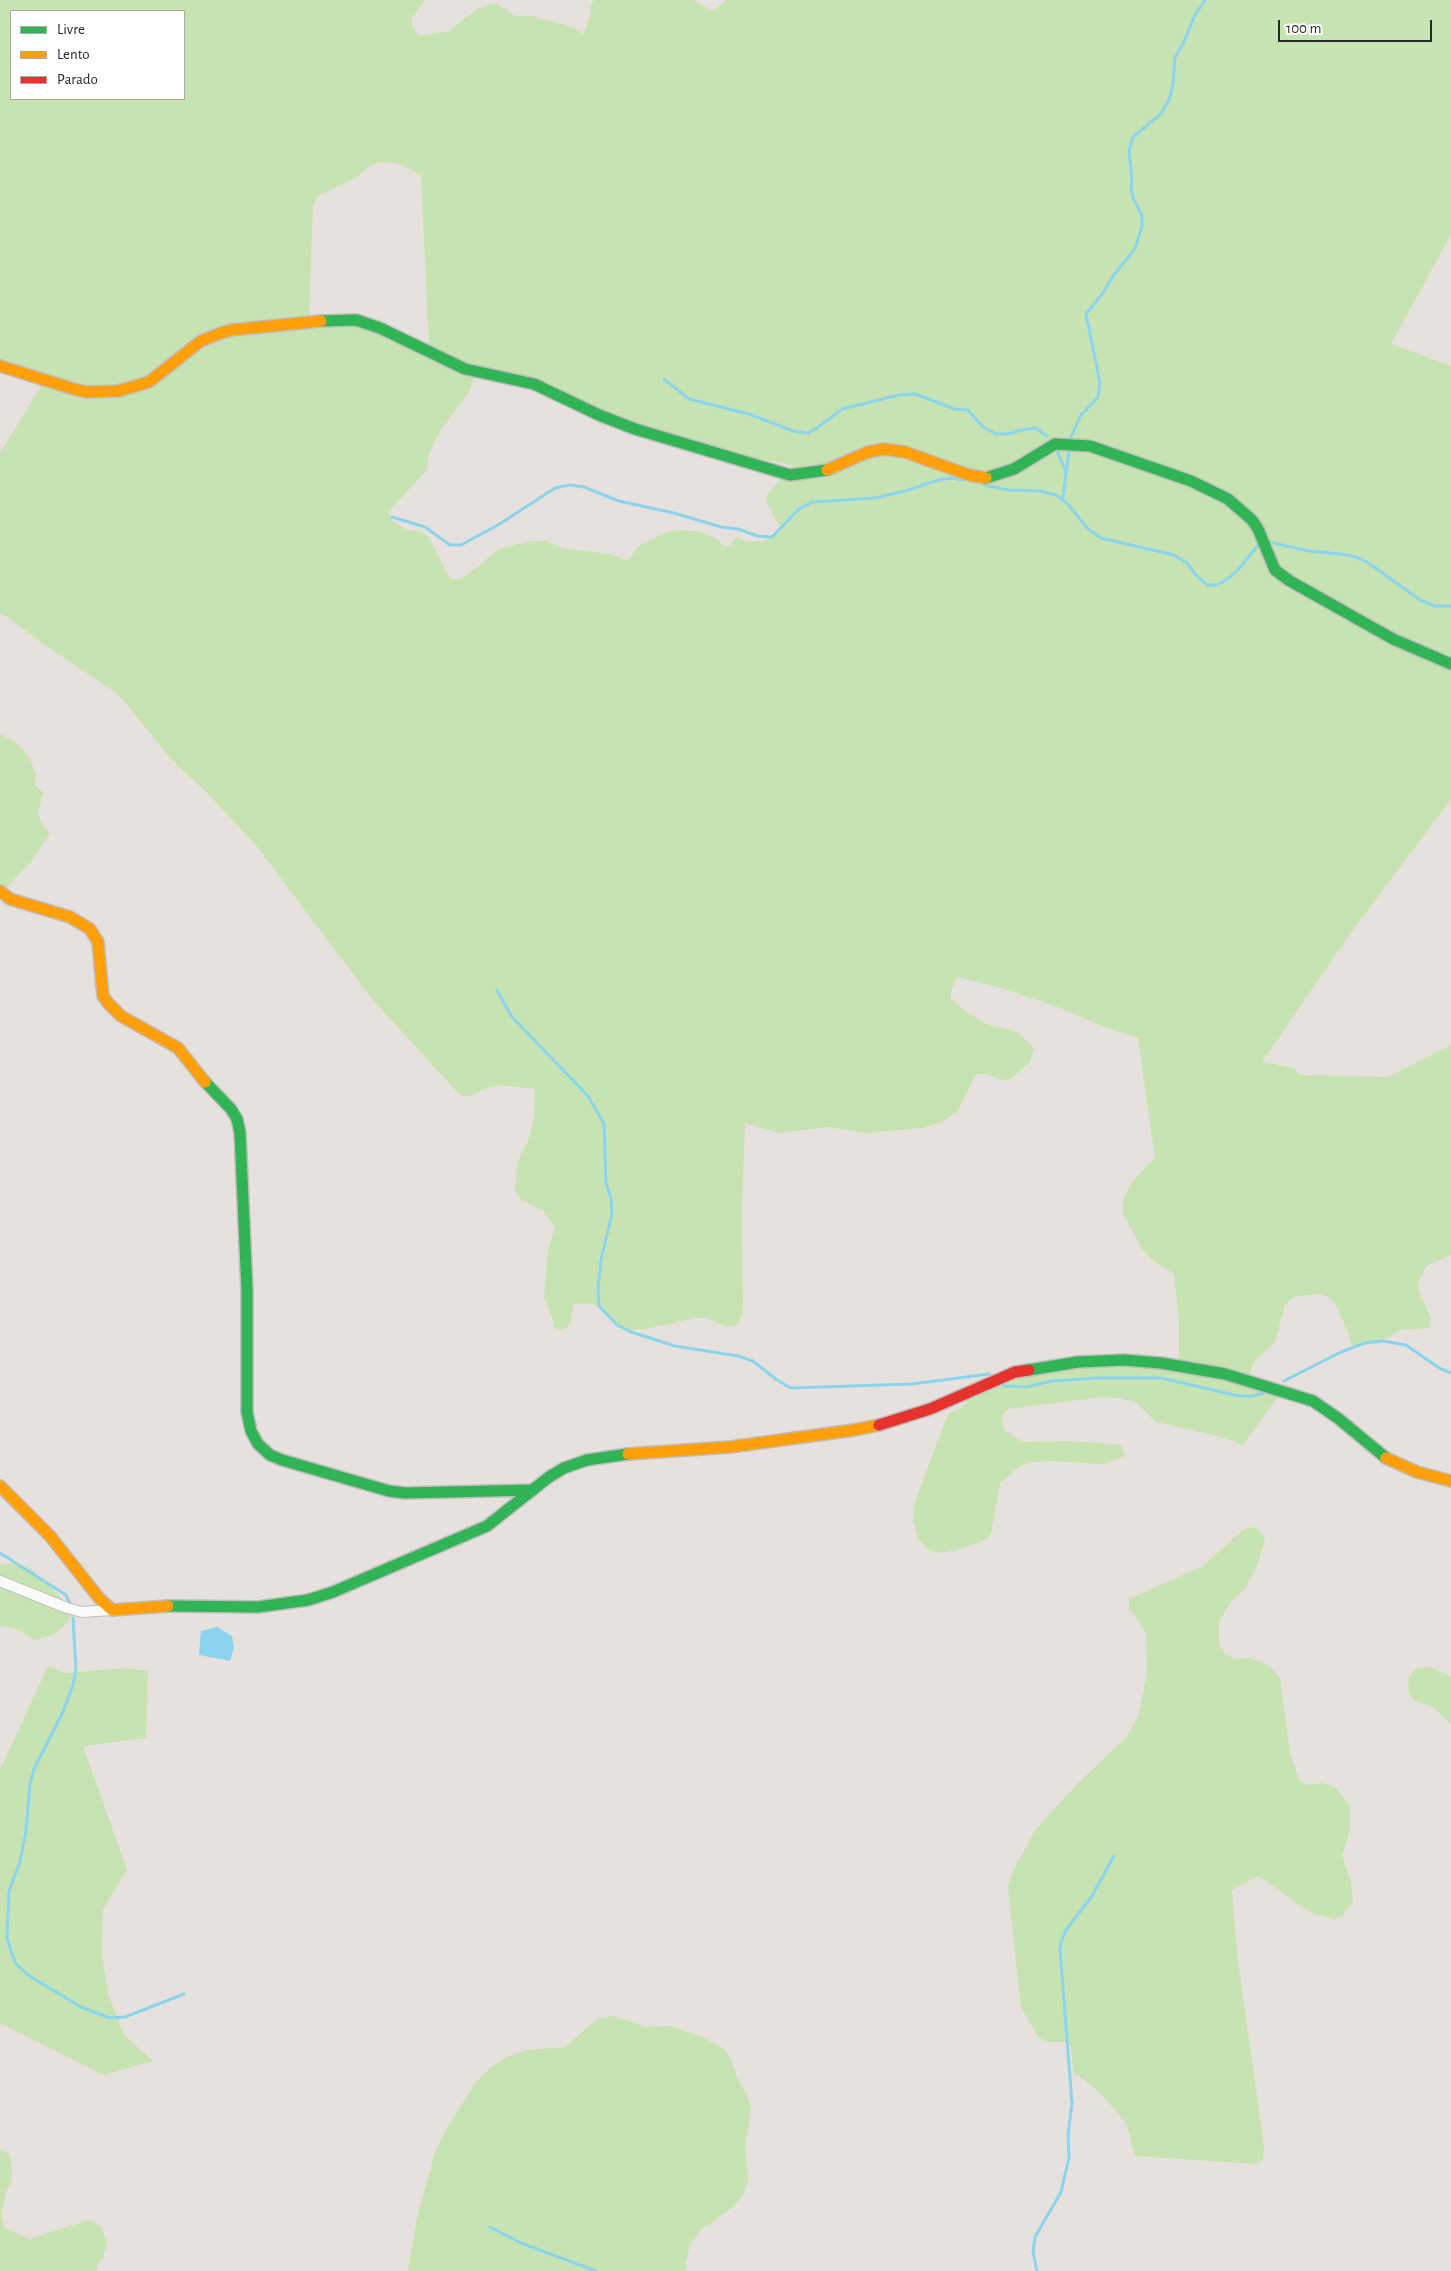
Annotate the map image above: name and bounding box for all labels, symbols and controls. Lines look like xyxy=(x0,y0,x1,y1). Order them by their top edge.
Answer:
legend xyxy=(10,10,185,100)
scale bar xyxy=(1281,10,1435,42)
text: 100 m xyxy=(1286,21,1321,36)
text: Livre xyxy=(57,22,85,37)
text: Lento xyxy=(57,47,90,62)
text: Parado xyxy=(57,72,98,87)

